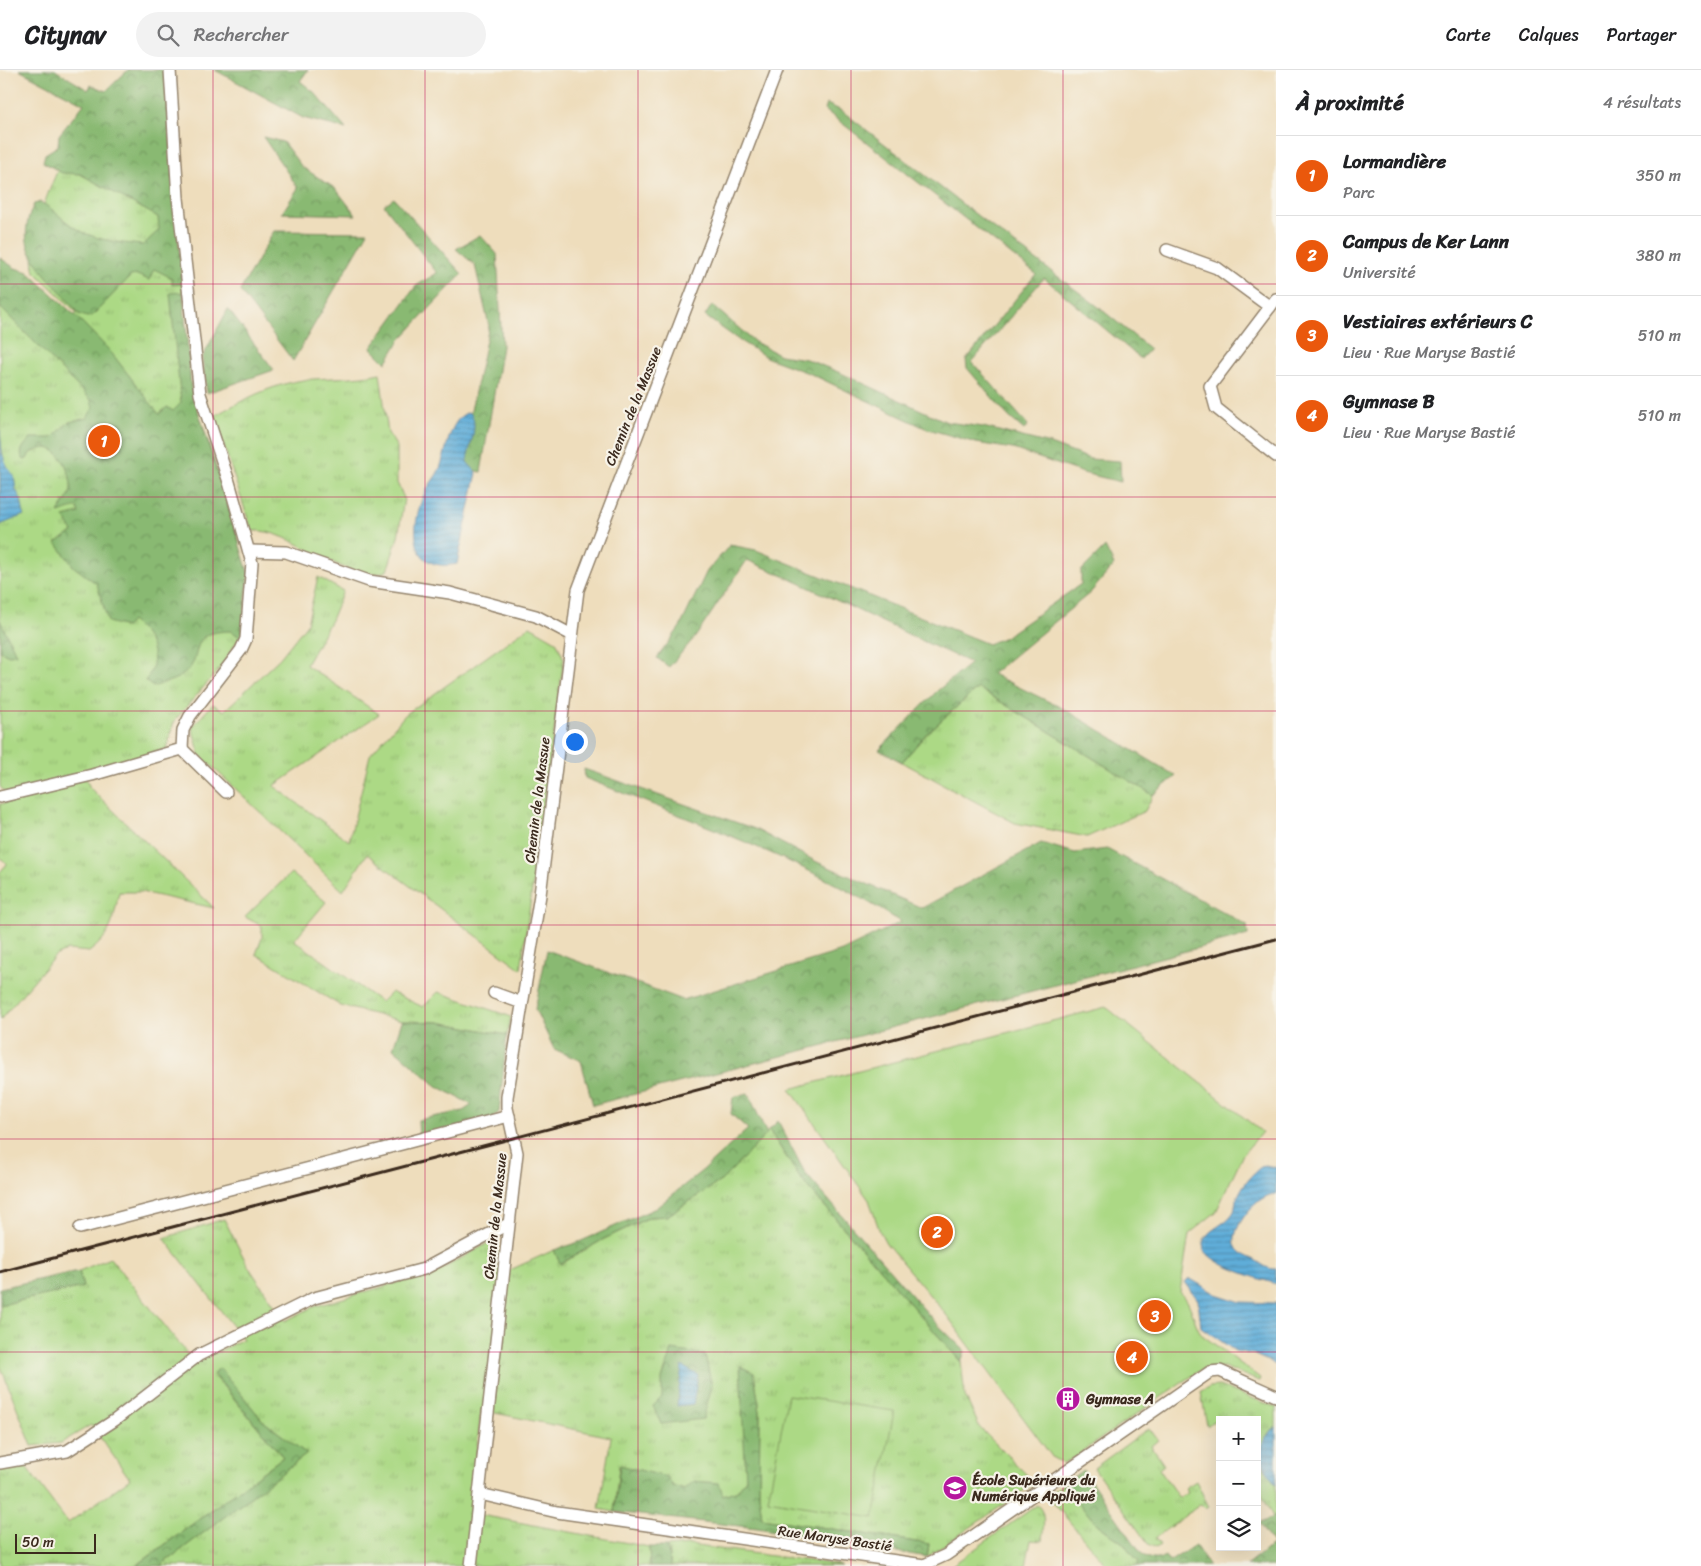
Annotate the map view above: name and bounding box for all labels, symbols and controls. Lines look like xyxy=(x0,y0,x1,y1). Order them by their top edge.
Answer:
search box xyxy=(136,12,486,57)
text: Citynav xyxy=(25,14,106,56)
text: Rechercher xyxy=(194,18,288,51)
text: Carte xyxy=(1446,19,1491,51)
text: Calques xyxy=(1519,19,1579,51)
text: Partager xyxy=(1607,19,1676,51)
icon: search xyxy=(154,21,182,49)
text: À proximité xyxy=(1296,84,1404,122)
text: 4 résultats xyxy=(1603,88,1681,117)
text: Lormandière xyxy=(1343,145,1446,178)
text: 1 xyxy=(1309,161,1315,190)
text: 350 m xyxy=(1636,161,1681,190)
text: Parc xyxy=(1343,178,1375,207)
text: Campus de Ker Lann xyxy=(1343,225,1509,258)
text: 2 xyxy=(1307,241,1317,270)
text: 380 m xyxy=(1636,241,1681,270)
text: Université xyxy=(1343,258,1416,287)
text: Vestiaires extérieurs C xyxy=(1343,305,1533,338)
text: 3 xyxy=(1308,321,1316,350)
text: 510 m xyxy=(1638,321,1681,350)
text: Lieu · Rue Maryse Bastié xyxy=(1343,338,1516,367)
street label: Chemin de la Massue xyxy=(598,343,669,470)
text: Gymnase B xyxy=(1343,385,1435,418)
text: 4 xyxy=(1307,401,1317,430)
text: 510 m xyxy=(1638,401,1681,430)
text: Lieu · Rue Maryse Bastié xyxy=(1343,418,1516,447)
pin: 1 xyxy=(88,422,120,460)
your location xyxy=(562,729,588,755)
street label: Chemin de la Massue xyxy=(517,736,558,865)
street label: Chemin de la Massue xyxy=(476,1152,515,1280)
pin: 2 xyxy=(921,1213,953,1251)
pin: 3 xyxy=(1139,1297,1171,1335)
pin: 4 xyxy=(1116,1338,1148,1376)
building icon: Gymnase A xyxy=(1055,1386,1081,1412)
place label: Gymnase A xyxy=(1085,1387,1154,1412)
map controls xyxy=(1216,1416,1261,1551)
button: + xyxy=(1216,1416,1261,1461)
button: − xyxy=(1216,1461,1261,1506)
place label: École Supérieure du Numérique Appliqué xyxy=(971,1468,1096,1509)
school or university icon: École Supérieure du Numérique Appliqué xyxy=(942,1475,968,1501)
button: layers xyxy=(1216,1506,1261,1551)
street label: Rue Maryse Bastié xyxy=(776,1518,894,1559)
text: 50 m xyxy=(22,1530,54,1555)
scale bar xyxy=(15,1531,96,1554)

